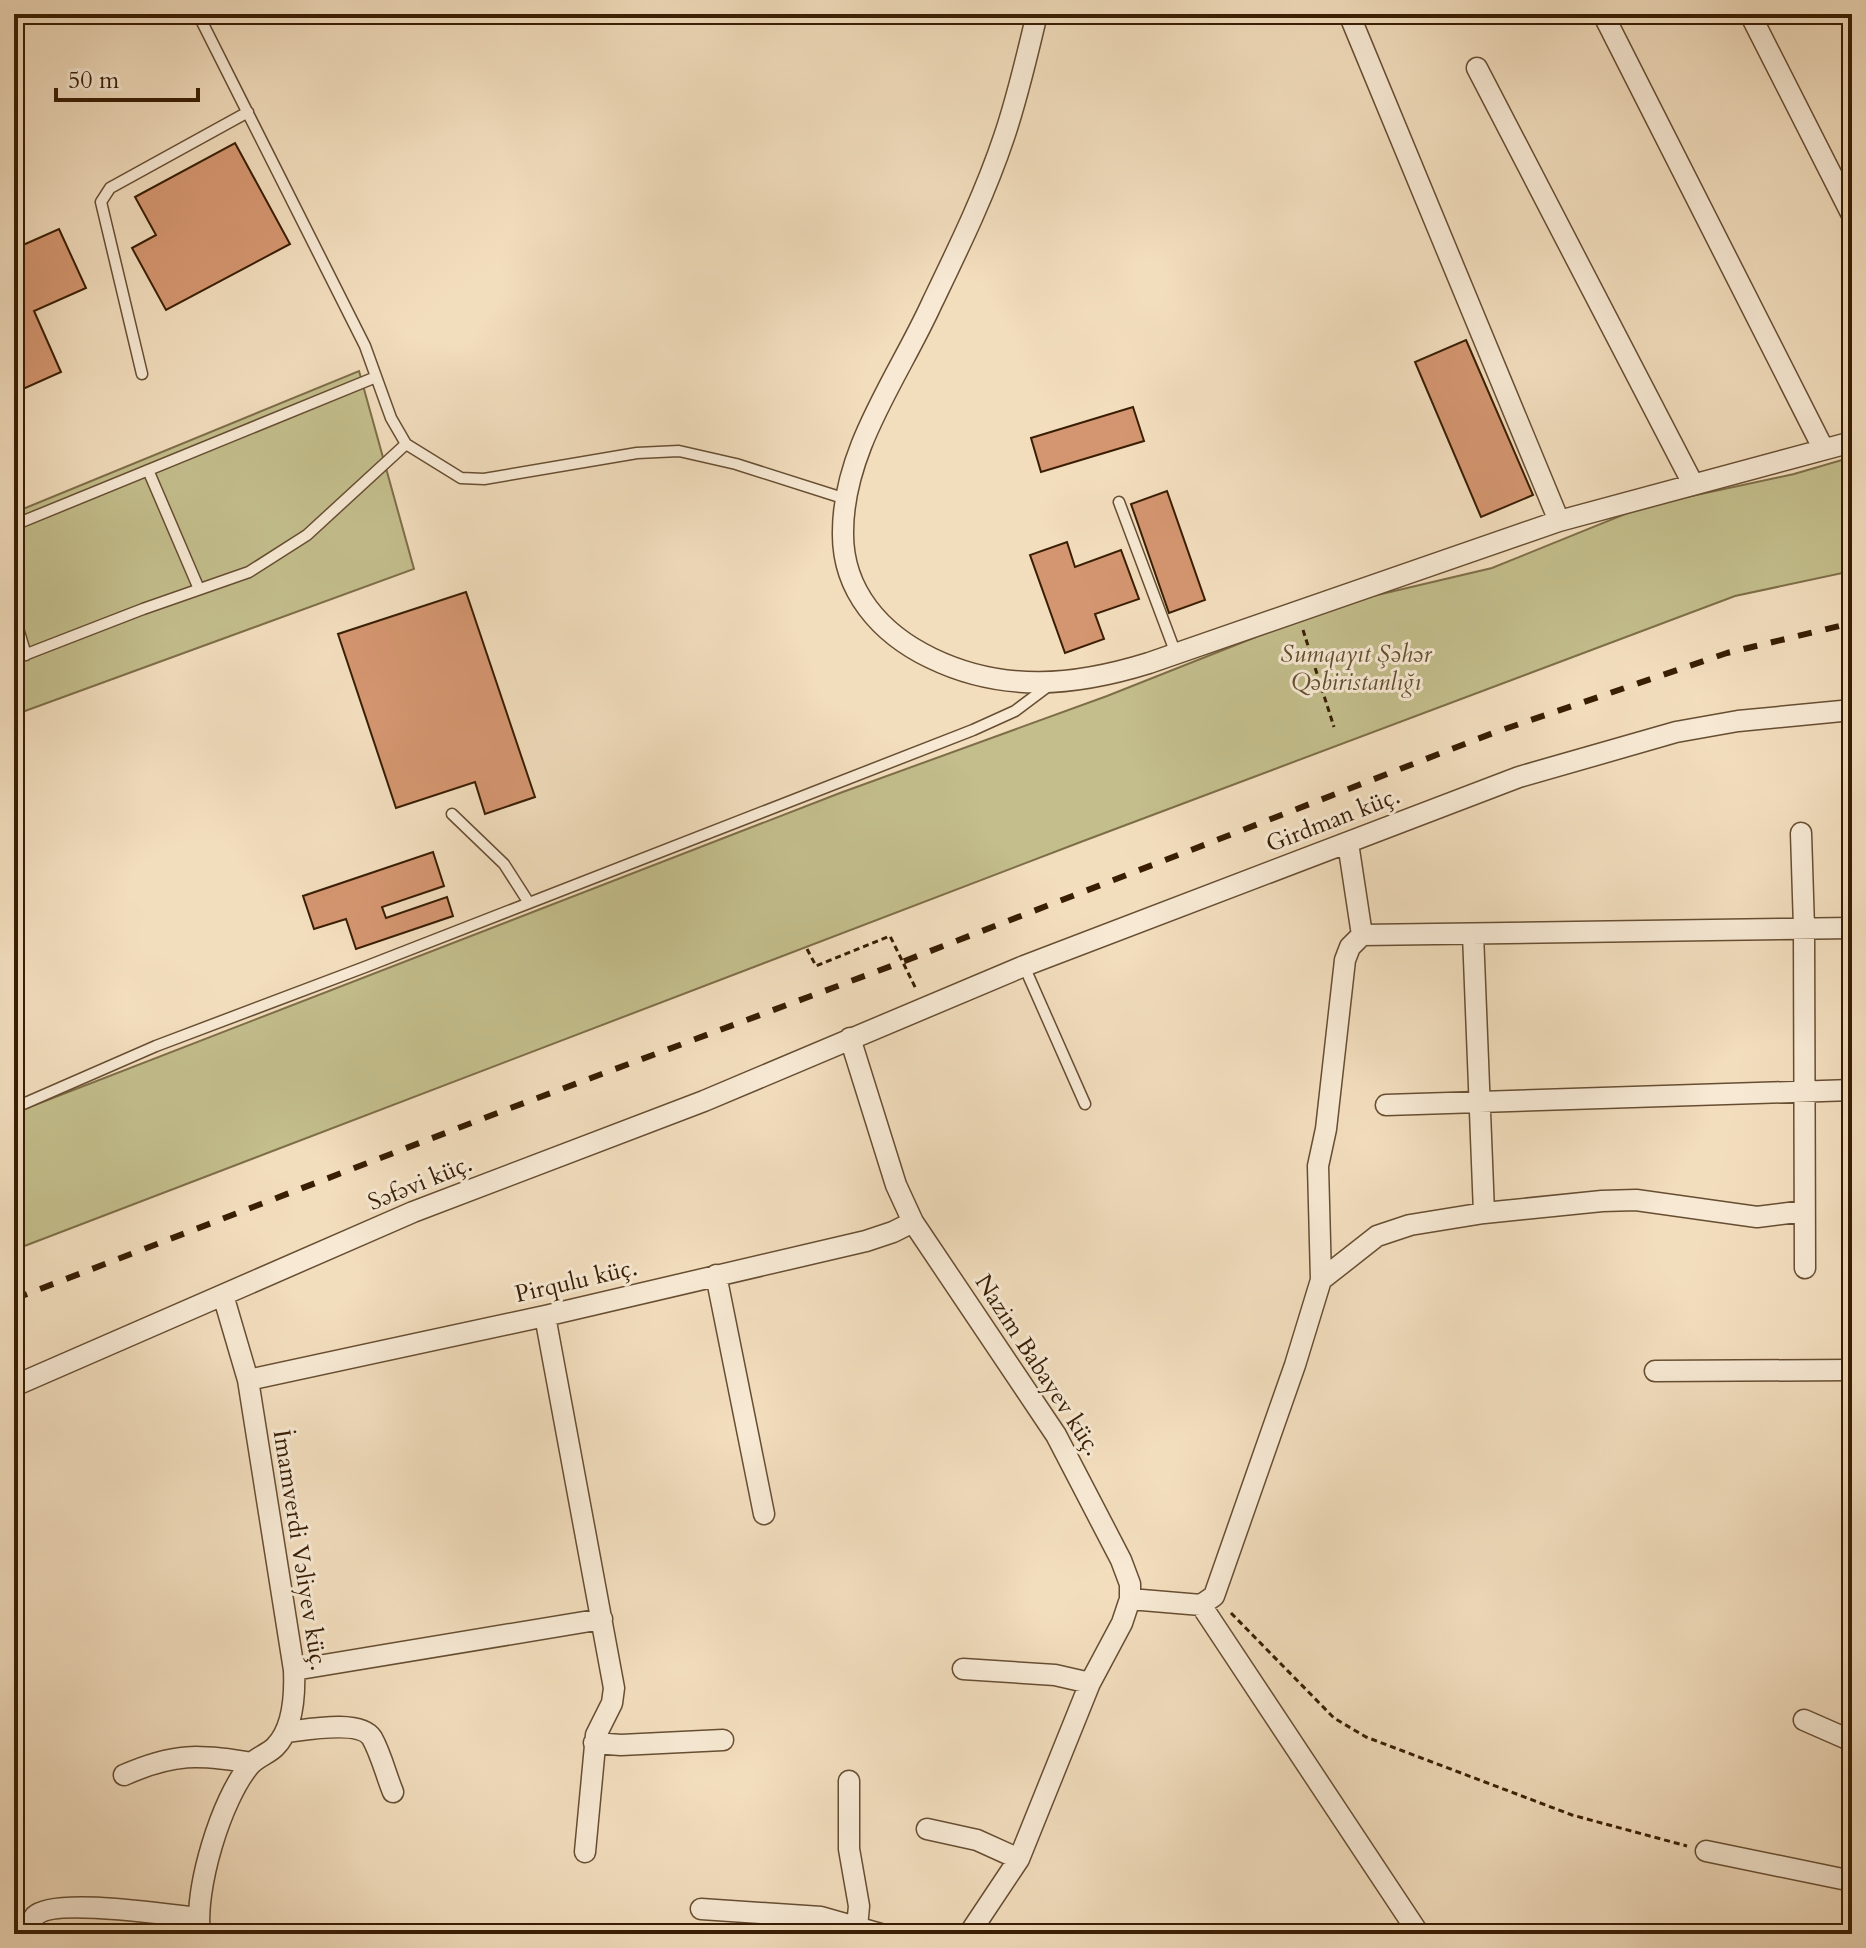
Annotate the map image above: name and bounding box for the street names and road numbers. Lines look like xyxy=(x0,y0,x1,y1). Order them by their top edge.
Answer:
street label: Girdman küç. xyxy=(1261,779,1405,861)
street label: Səfəvi küç. xyxy=(363,1147,477,1219)
street label: Pirqulu küç. xyxy=(512,1251,640,1311)
street label: Nazim Babayev küç. xyxy=(967,1268,1109,1462)
street label: İmamverdi Vəliyev küç. xyxy=(265,1427,335,1673)

